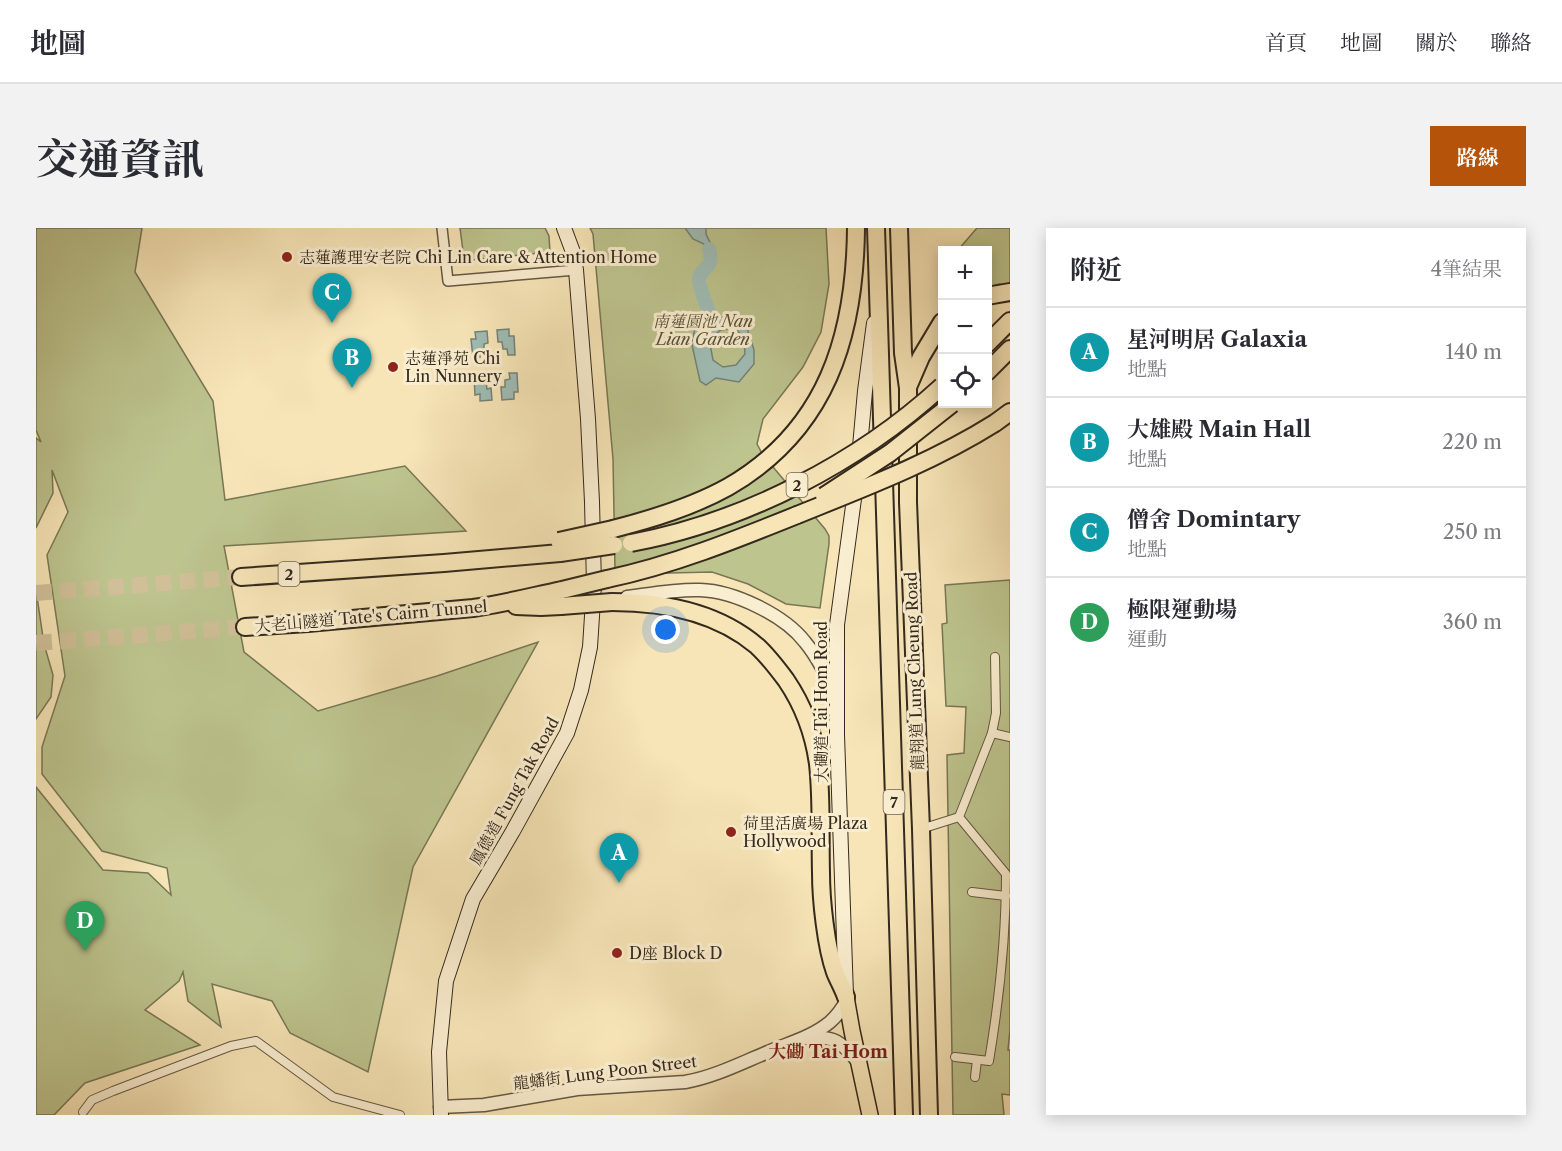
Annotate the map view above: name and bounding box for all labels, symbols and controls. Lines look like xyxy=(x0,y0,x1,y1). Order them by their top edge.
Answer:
text: 地圖 xyxy=(30,26,86,60)
text: 首頁 xyxy=(1265,30,1307,55)
text: 地圖 xyxy=(1340,30,1382,55)
text: 關於 xyxy=(1415,30,1457,55)
text: 聯絡 xyxy=(1490,30,1532,55)
button: 路線 xyxy=(1430,126,1526,186)
text: 交通資訊 xyxy=(36,133,204,185)
map controls xyxy=(938,246,992,408)
button: + xyxy=(938,246,992,300)
place label: 志蓮護理安老院 Chi Lin Care & Attention Home xyxy=(299,247,657,267)
marker: 志蓮護理安老院 Chi Lin Care & Attention Home xyxy=(280,250,294,264)
text: 附近 xyxy=(1070,254,1122,286)
text: 4筆結果 xyxy=(1430,257,1502,281)
pin: C xyxy=(312,274,352,323)
button: − xyxy=(938,300,992,354)
park label: 南蓮園池 Nan Lian Garden xyxy=(653,311,753,349)
text: 星河明居 Galaxia xyxy=(1127,326,1307,353)
pin: B xyxy=(332,338,372,388)
text: A xyxy=(1082,340,1097,364)
text: 140 m xyxy=(1445,340,1502,364)
place label: 志蓮淨苑 Chi Lin Nunnery xyxy=(405,348,503,386)
button: locate xyxy=(938,354,992,408)
text: 地點 xyxy=(1127,357,1167,381)
marker: 志蓮淨苑 Chi Lin Nunnery xyxy=(386,360,400,374)
text: 大雄殿 Main Hall xyxy=(1127,416,1311,443)
text: B xyxy=(1082,430,1097,454)
text: 220 m xyxy=(1442,430,1502,454)
text: 地點 xyxy=(1127,447,1167,471)
road number: 2 xyxy=(786,473,807,497)
text: 僧舍 Domintary xyxy=(1127,506,1300,533)
text: C xyxy=(1081,520,1098,544)
text: 250 m xyxy=(1443,520,1502,544)
text: 地點 xyxy=(1127,537,1167,561)
road number: 2 xyxy=(278,562,300,586)
street label: 龍翔道 Lung Cheung Road xyxy=(901,571,927,771)
street label: 大老山隧道 Tate's Cairn Tunnel xyxy=(254,596,488,636)
text: 極限運動場 xyxy=(1127,596,1237,623)
text: D xyxy=(1081,610,1098,634)
text: 360 m xyxy=(1443,610,1502,634)
your location xyxy=(651,615,680,644)
street label: 大磡道 Tai Hom Road xyxy=(811,621,831,783)
text: 運動 xyxy=(1127,627,1167,651)
street label: 鳳德道 Fung Tak Road xyxy=(465,713,563,869)
road number: 7 xyxy=(884,790,904,814)
place label: 荷里活廣場 Plaza Hollywood xyxy=(743,813,868,851)
marker: 荷里活廣場 Plaza Hollywood xyxy=(724,825,738,839)
pin: A xyxy=(600,834,638,883)
pin: D xyxy=(65,902,104,951)
place label: D座 Block D xyxy=(629,943,722,963)
marker: D座 Block D xyxy=(610,946,624,960)
district label: 大磡 Tai Hom xyxy=(768,1041,888,1063)
street label: 龍蟠街 Lung Poon Street xyxy=(512,1051,698,1093)

